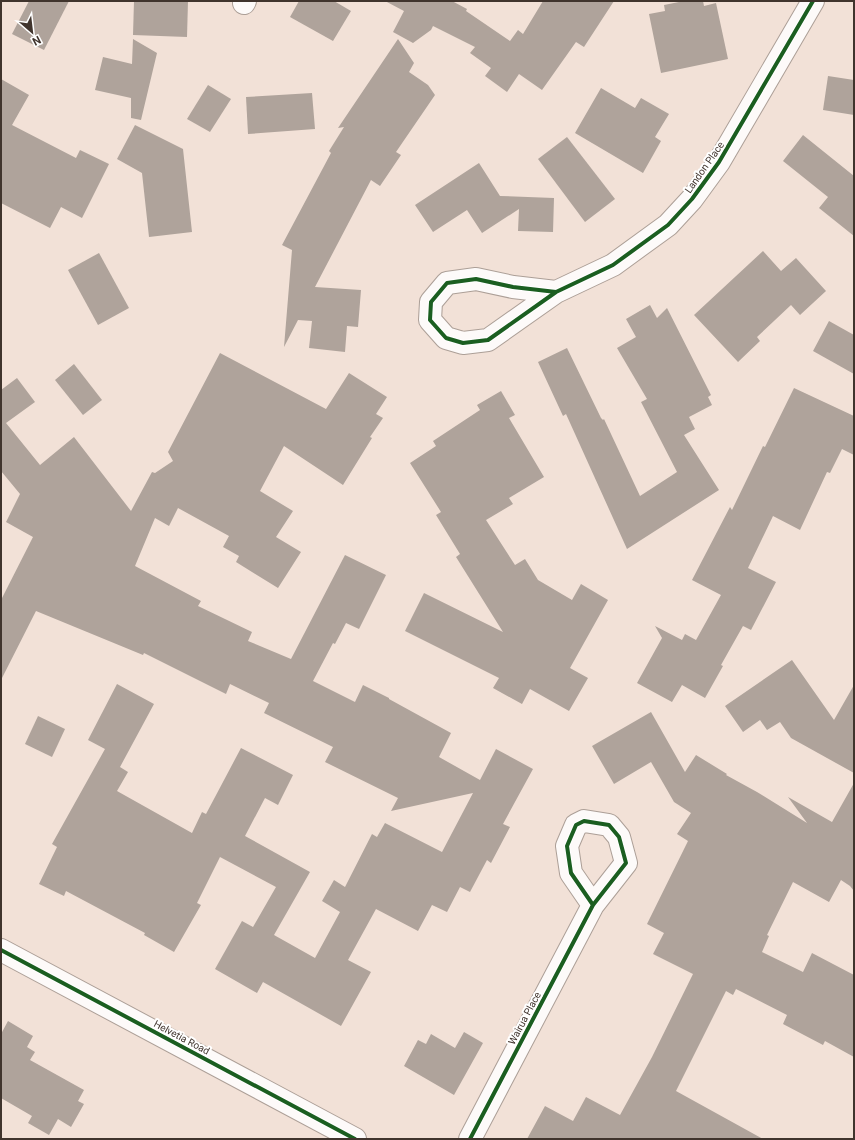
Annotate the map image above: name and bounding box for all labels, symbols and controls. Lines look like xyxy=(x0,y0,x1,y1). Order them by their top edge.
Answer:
north arrow xyxy=(12,12,52,52)
text: N xyxy=(30,33,43,48)
street label: Landon Place xyxy=(683,139,726,195)
street label: Wairua Place xyxy=(506,990,543,1046)
street label: Helvetia Road xyxy=(152,1018,212,1057)

